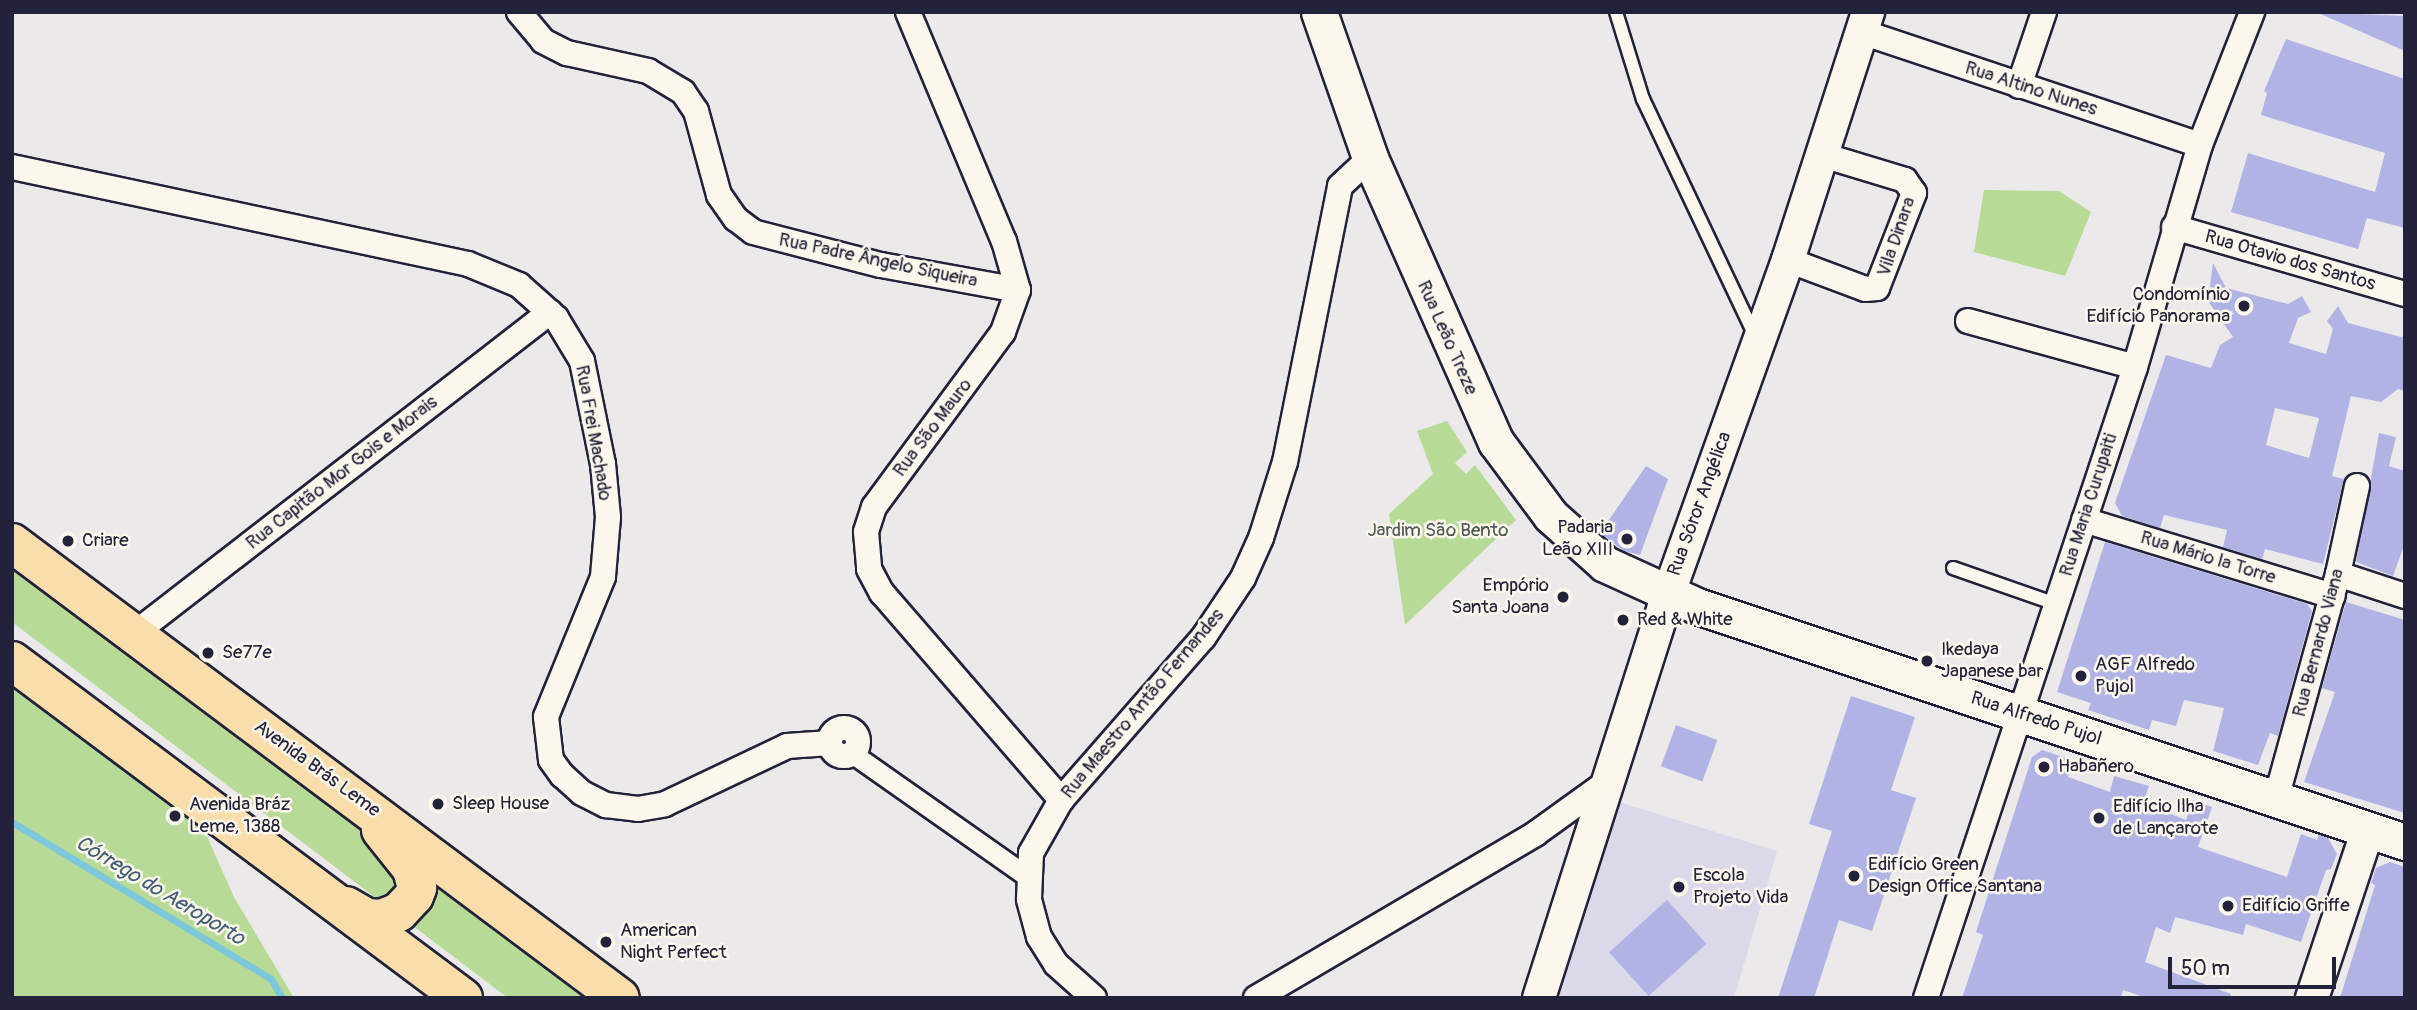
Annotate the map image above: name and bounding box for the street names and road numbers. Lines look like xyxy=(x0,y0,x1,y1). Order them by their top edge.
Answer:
street label: Rua Altino Nunes xyxy=(1962,57,2100,121)
street label: Vila Dinara xyxy=(1873,194,1921,280)
street label: Rua Otavio dos Santos xyxy=(2202,226,2378,296)
street label: Rua Padre Ângelo Siqueira xyxy=(777,229,979,293)
street label: Rua Leão Treze xyxy=(1412,277,1482,399)
street label: Rua Frei Machado xyxy=(570,363,616,503)
street label: Rua São Mauro xyxy=(889,374,977,482)
street label: Rua Capitão Mor Gois e Morais xyxy=(242,391,442,555)
street label: Rua Sóror Angélica xyxy=(1663,429,1737,579)
street label: Rua Maria Curupaiti xyxy=(2055,431,2123,579)
street label: Rua Mário la Torre xyxy=(2137,527,2279,589)
street label: Rua Bernardo Viana xyxy=(2288,567,2350,719)
street label: Rua Maestro Antão Fernandes xyxy=(1057,604,1229,804)
street label: Rua Alfredo Pujol xyxy=(1968,687,2104,751)
street label: Avenida Brás Leme xyxy=(250,716,384,822)

